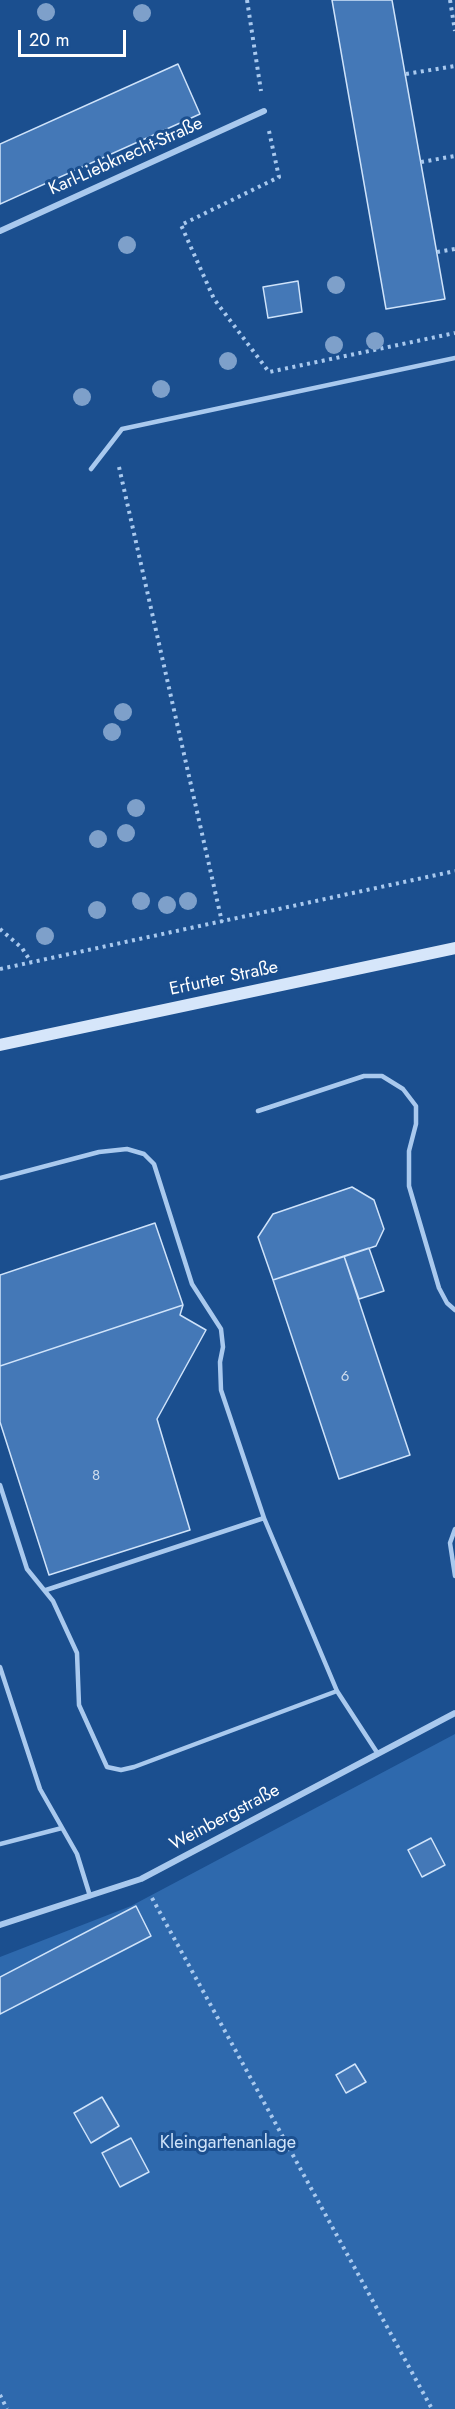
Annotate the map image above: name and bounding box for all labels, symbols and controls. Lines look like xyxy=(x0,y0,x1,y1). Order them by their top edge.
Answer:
scale bar xyxy=(21,18,129,56)
text: 20 m xyxy=(29,27,69,53)
street label: Karl-Liebknecht-Straße xyxy=(46,113,206,201)
street label: Erfurter Straße xyxy=(168,957,280,1001)
house number: 6 xyxy=(341,1368,349,1386)
house number: 8 xyxy=(92,1467,100,1485)
street label: Weinbergstraße xyxy=(166,1780,284,1856)
park label: Kleingartenanlage xyxy=(160,2133,296,2155)

